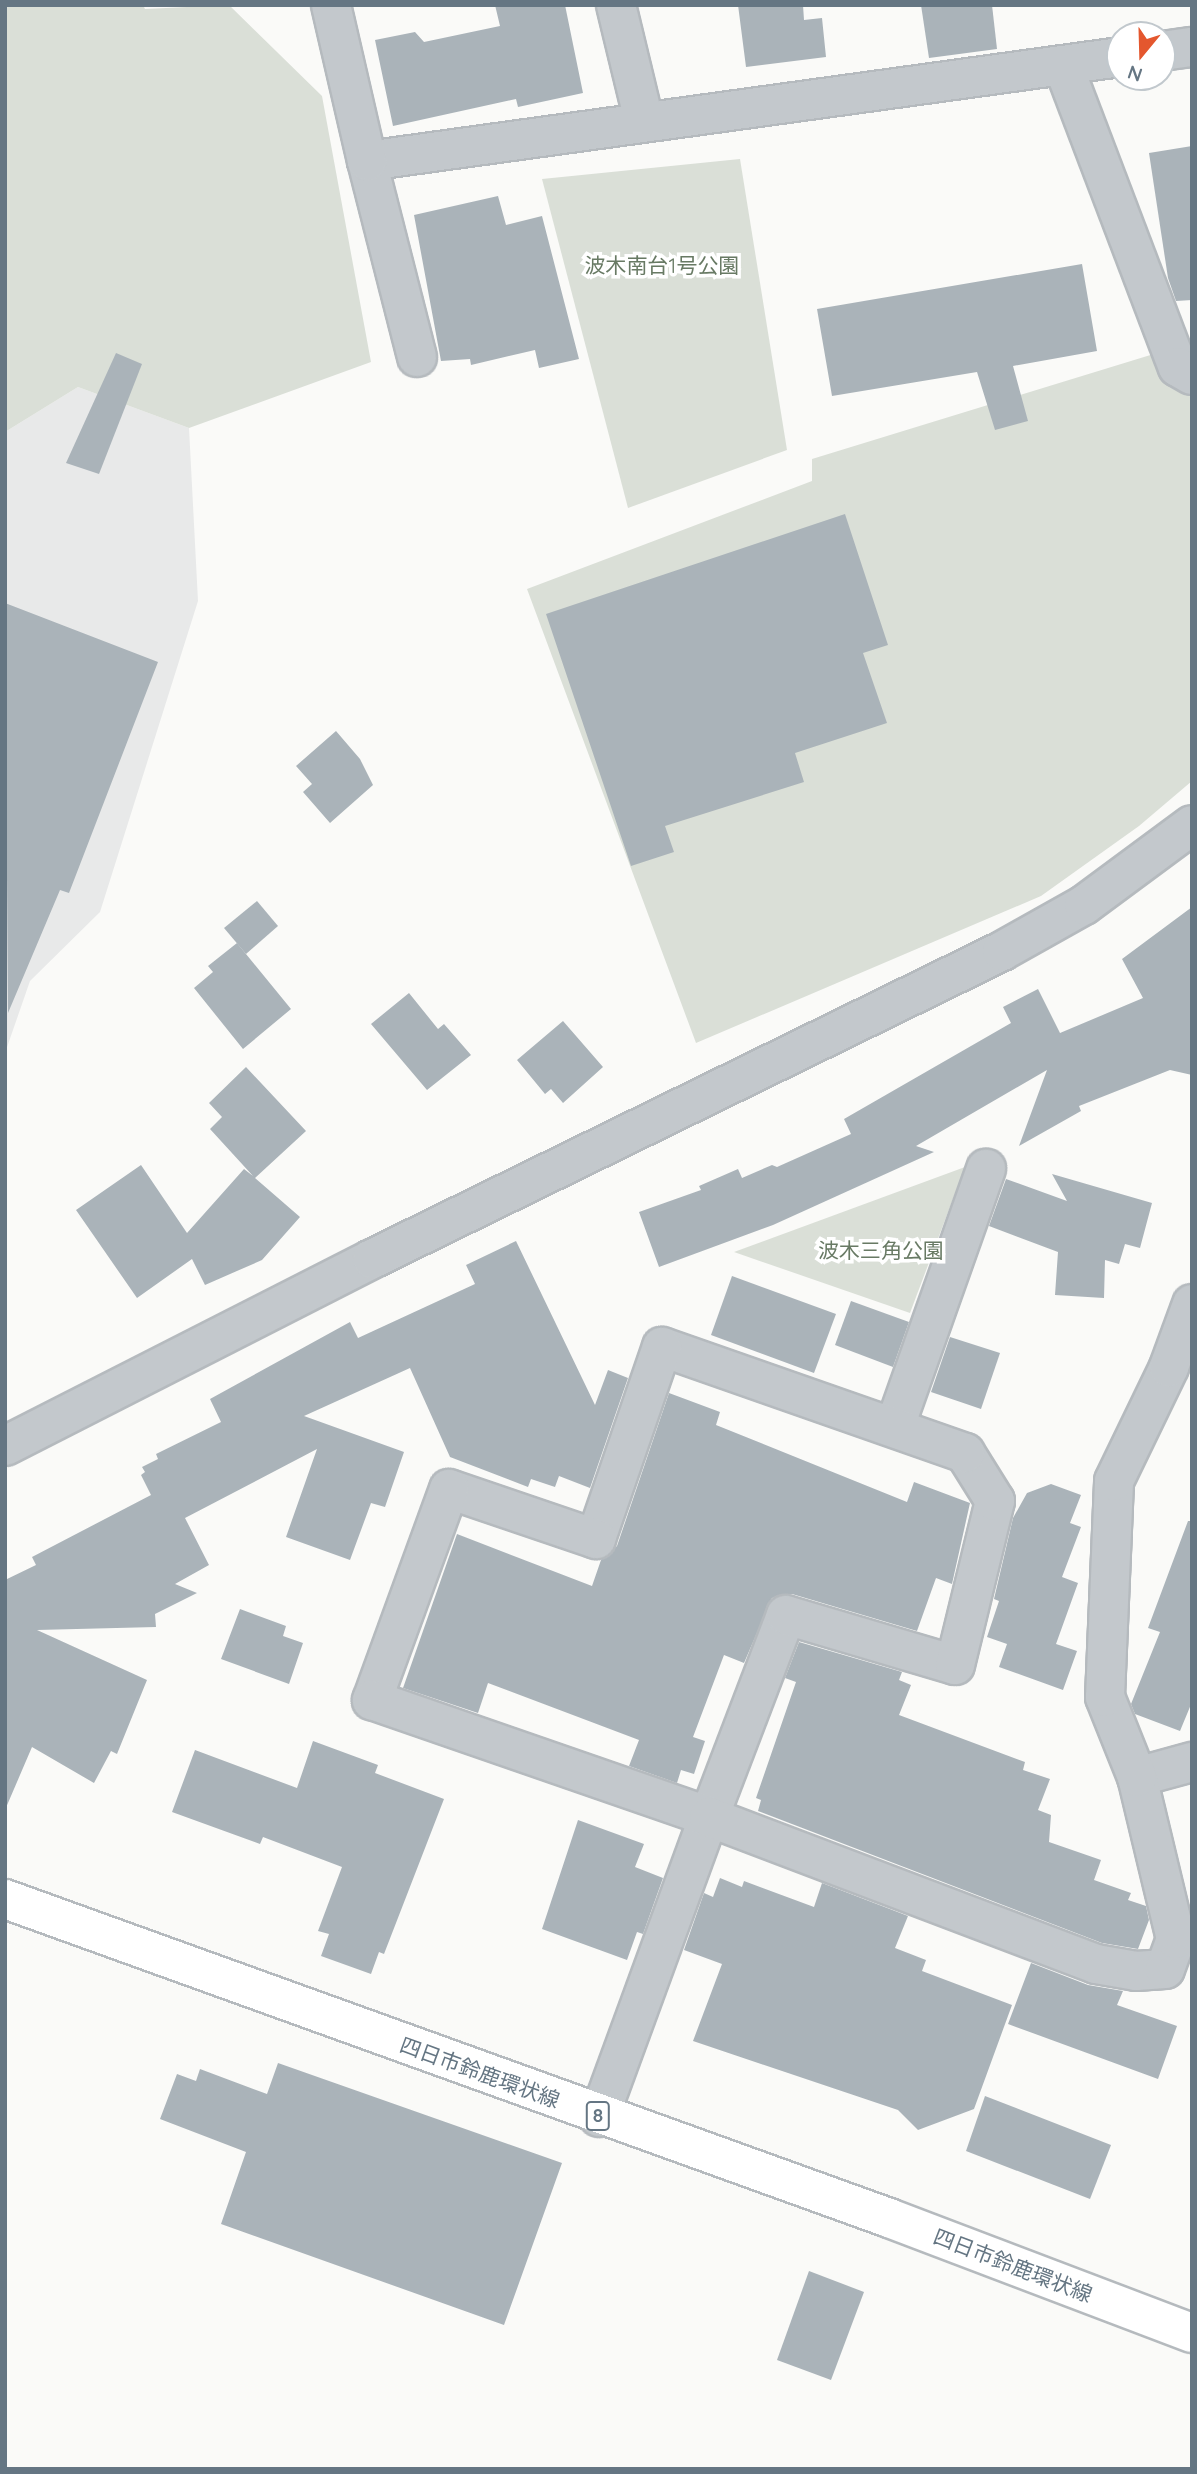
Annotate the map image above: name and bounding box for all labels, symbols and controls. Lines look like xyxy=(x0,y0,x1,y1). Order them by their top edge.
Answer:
north arrow xyxy=(1106,21,1176,91)
text: N xyxy=(1124,60,1145,88)
park label: 波木南台1号公園 xyxy=(585,252,739,278)
park label: 波木三角公園 xyxy=(818,1237,944,1263)
street label: 四日市鈴鹿環状線 xyxy=(397,2031,563,2113)
road number: 8 xyxy=(586,2100,610,2132)
street label: 四日市鈴鹿環状線 xyxy=(930,2223,1096,2307)

